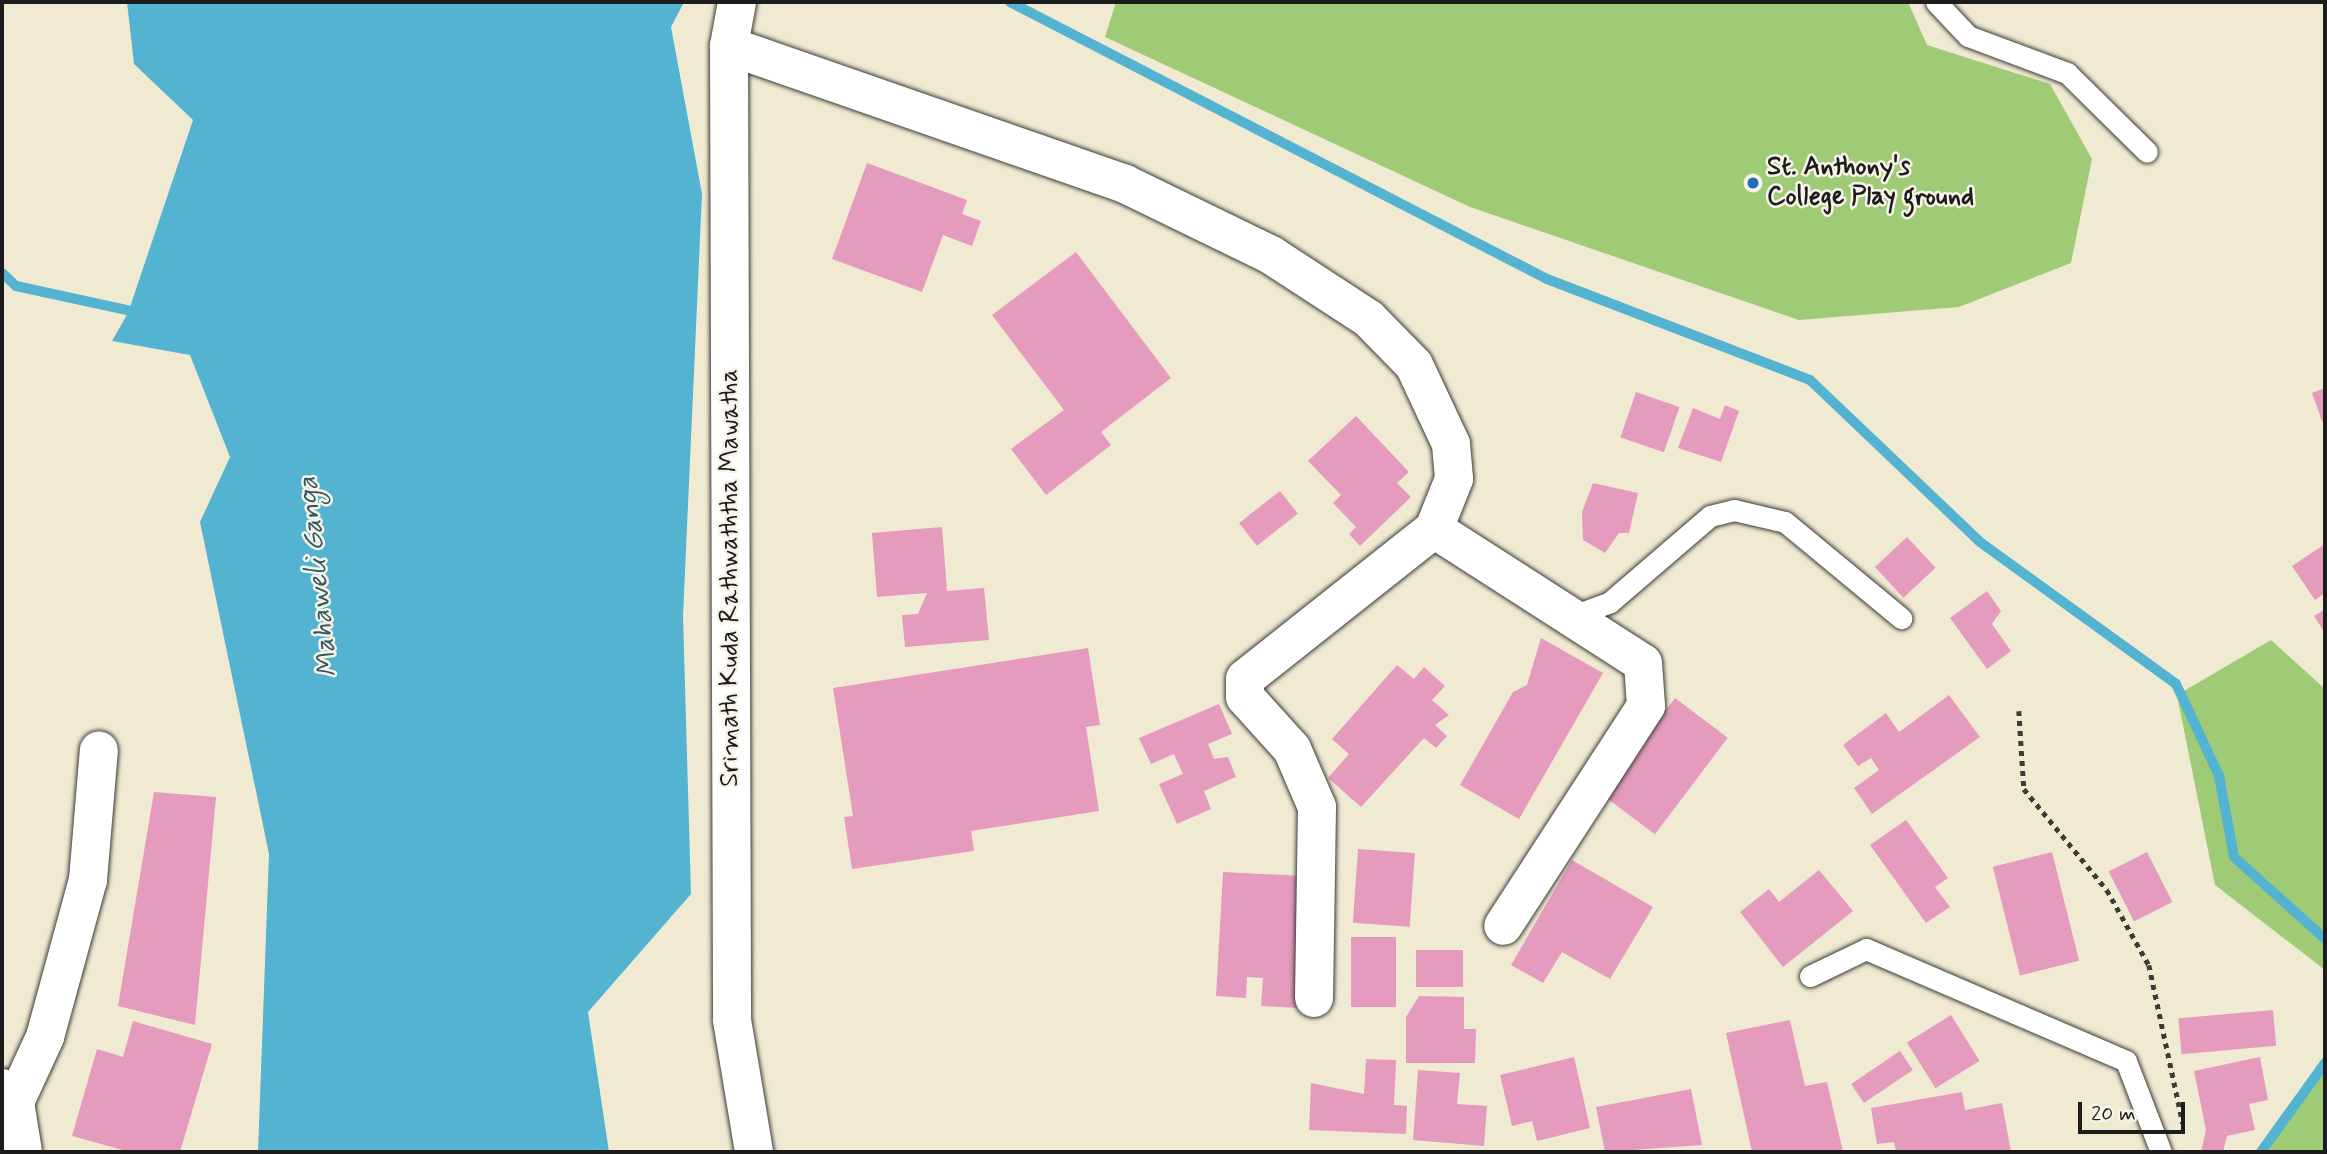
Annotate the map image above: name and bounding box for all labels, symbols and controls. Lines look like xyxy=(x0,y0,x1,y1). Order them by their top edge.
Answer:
place label: St. Anthony's College Play ground xyxy=(1767,152,1976,214)
marker: St. Anthony's College Play ground xyxy=(1745,175,1761,191)
street label: Srimath Kuda Rathwaththa Mawatha xyxy=(715,373,747,783)
water label: Mahaweli Ganga xyxy=(292,475,346,679)
scale bar xyxy=(2082,1088,2189,1132)
text: 20 m xyxy=(2091,1100,2136,1128)

